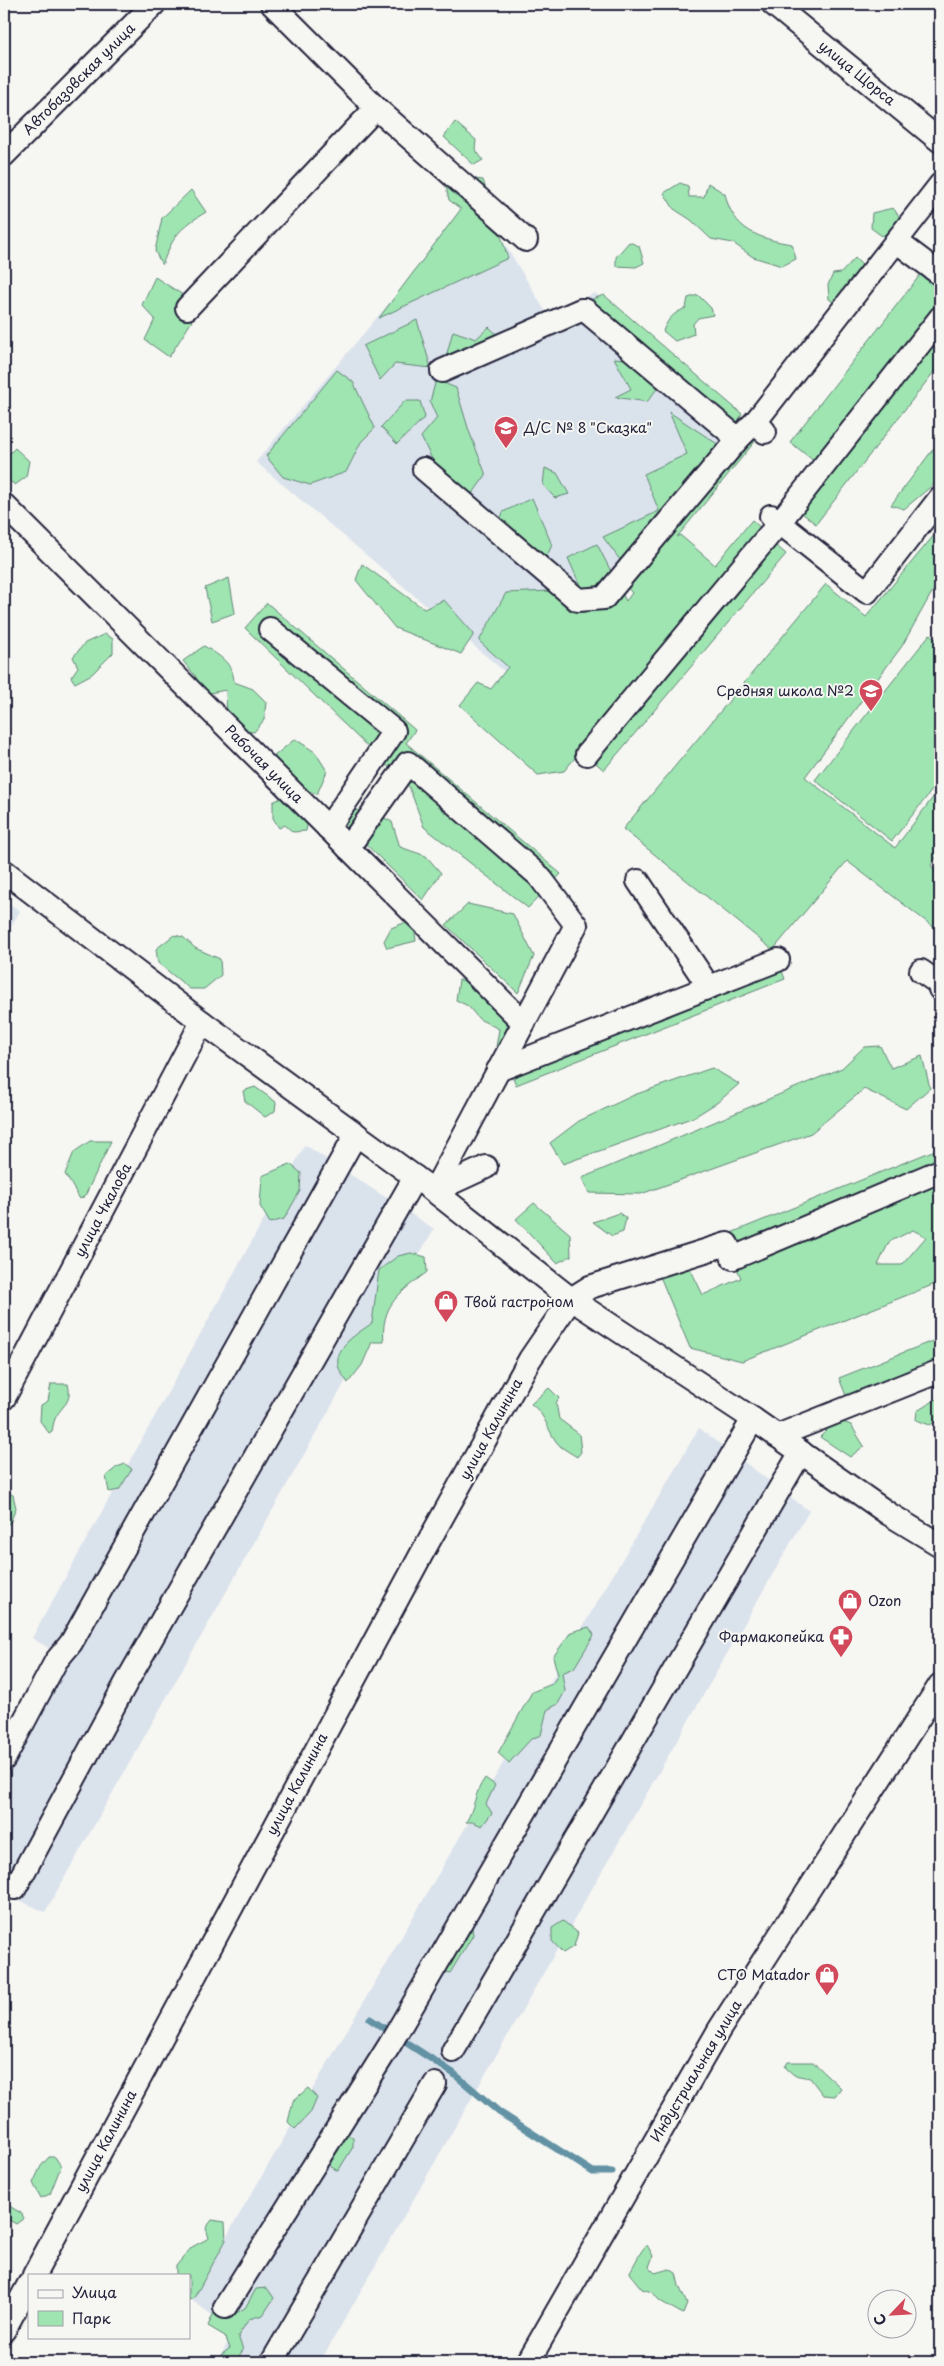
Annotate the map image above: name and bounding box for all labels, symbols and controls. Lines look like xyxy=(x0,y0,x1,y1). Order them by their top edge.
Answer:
street label: Автобазовская улица xyxy=(18,18,140,139)
street label: улица Щорса xyxy=(814,35,901,110)
school or university icon: Д/С № 8 "Сказка" xyxy=(493,415,519,449)
place label: Д/С № 8 "Сказка" xyxy=(523,417,652,438)
school or university icon: Средняя школа №2 xyxy=(858,678,884,712)
place label: Средняя школа №2 xyxy=(716,680,854,701)
street label: Рабочая улица xyxy=(220,720,308,808)
street label: улица Чкалова xyxy=(69,1159,136,1261)
shop icon: Твой гастроном xyxy=(433,1289,459,1323)
place label: Твой гастроном xyxy=(464,1291,574,1312)
street label: улица Калинина xyxy=(454,1374,527,1483)
shop icon: Ozon xyxy=(837,1588,863,1622)
place label: Ozon xyxy=(868,1590,901,1611)
pharmacy icon: Фармакопейка xyxy=(828,1624,854,1658)
place label: Фармакопейка xyxy=(719,1626,824,1647)
street label: улица Калинина xyxy=(261,1729,332,1839)
shop icon: СТО Matador xyxy=(814,1962,840,1996)
place label: СТО Matador xyxy=(717,1964,811,1985)
street label: Индустриальная улица xyxy=(645,1996,746,2146)
street label: улица Калинина xyxy=(70,2086,141,2196)
legend xyxy=(28,2274,190,2338)
text: Улица xyxy=(72,2280,117,2303)
north arrow xyxy=(866,2288,916,2338)
text: Парк xyxy=(72,2306,111,2329)
text: С xyxy=(868,2310,892,2329)

